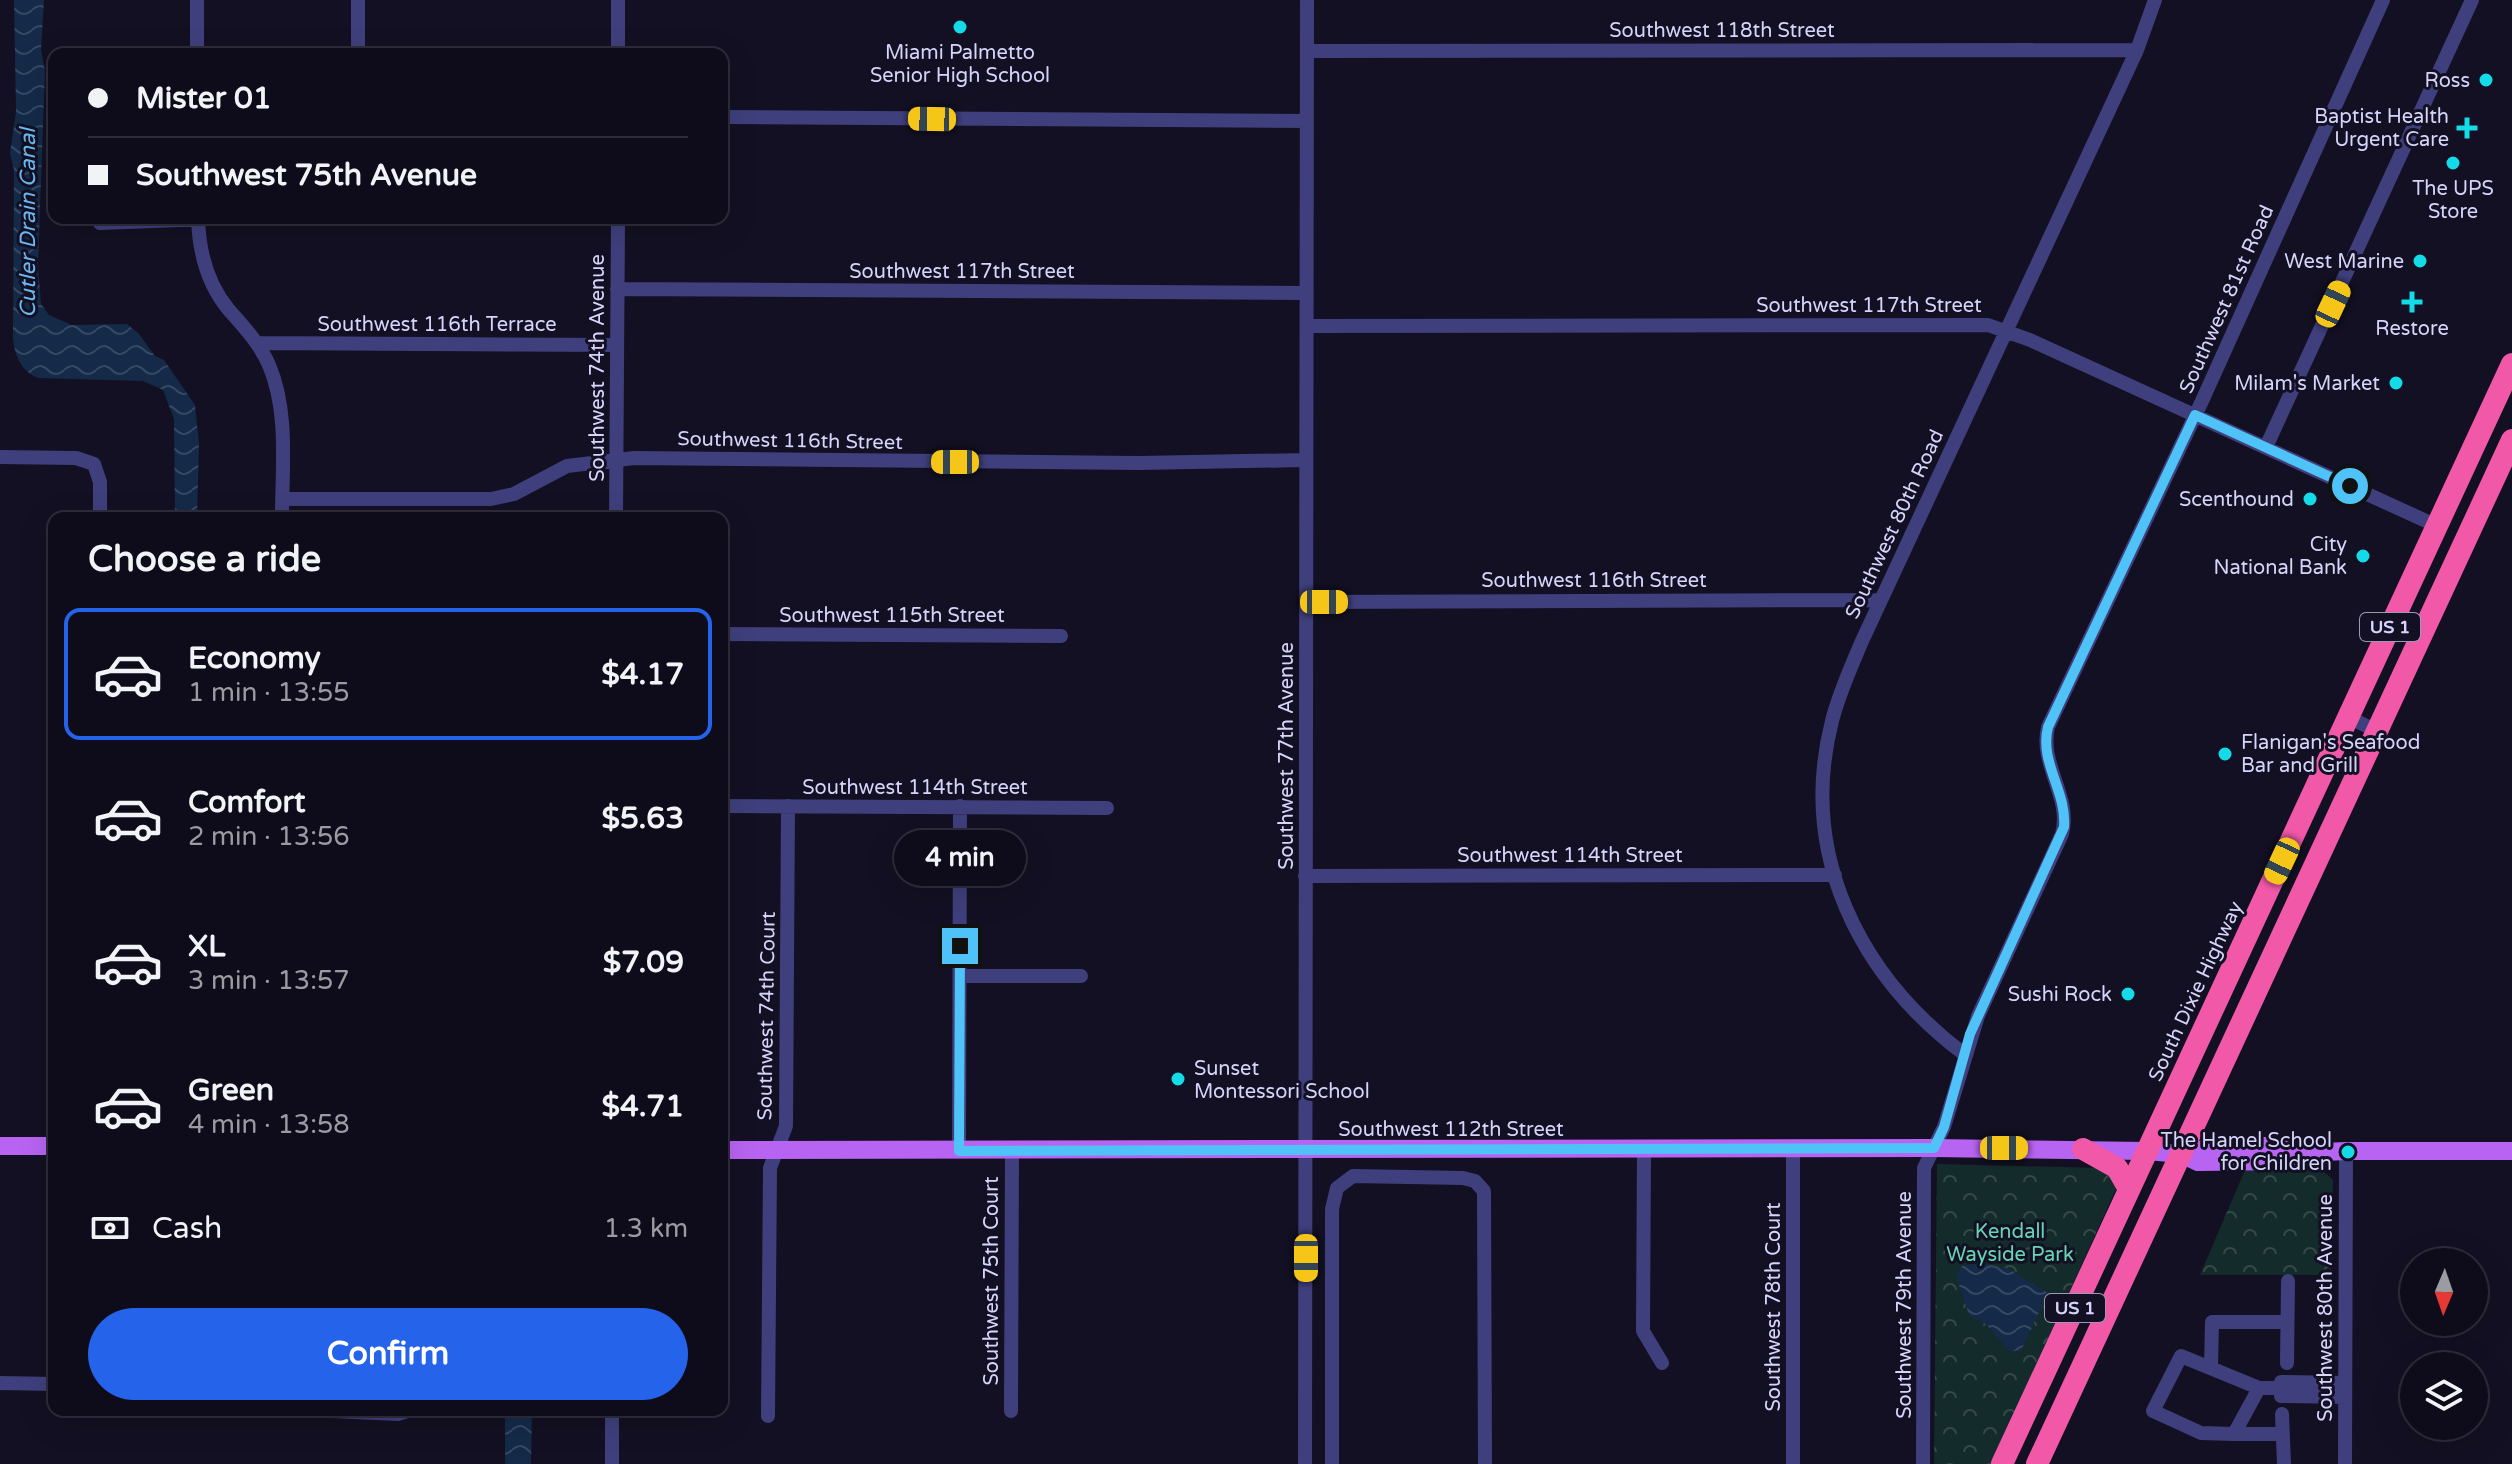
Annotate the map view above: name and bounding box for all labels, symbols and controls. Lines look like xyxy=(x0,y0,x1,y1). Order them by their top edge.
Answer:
marker: Miami Palmetto Senior High School xyxy=(951,18,969,36)
street label: Southwest 118th Street xyxy=(1609,19,1835,43)
place label: Miami Palmetto Senior High School xyxy=(870,41,1050,88)
place label: Ross xyxy=(2424,69,2470,93)
marker: Ross xyxy=(2477,71,2495,89)
text: Mister 01 xyxy=(136,80,272,117)
place label: Baptist Health Urgent Care xyxy=(2314,105,2449,152)
car xyxy=(908,107,956,131)
marker: Baptist Health Urgent Care xyxy=(2456,117,2478,139)
water label: Cutler Drain Canal xyxy=(15,126,41,318)
marker: The UPS Store xyxy=(2444,154,2462,172)
text: Southwest 75th Avenue xyxy=(136,157,477,194)
place label: The UPS Store xyxy=(2412,177,2494,224)
street label: Southwest 81st Road xyxy=(2175,202,2279,397)
place label: West Marine xyxy=(2284,250,2404,274)
marker: West Marine xyxy=(2411,252,2429,270)
street label: Southwest 74th Avenue xyxy=(586,254,610,482)
street label: Southwest 117th Street xyxy=(849,260,1075,284)
car xyxy=(2312,277,2354,331)
marker: Restore xyxy=(2401,291,2423,313)
street label: Southwest 117th Street xyxy=(1756,294,1982,318)
street label: Southwest 116th Terrace xyxy=(317,313,557,337)
place label: Restore xyxy=(2375,317,2449,341)
place label: Milam's Market xyxy=(2234,372,2380,396)
marker: Milam's Market xyxy=(2387,374,2405,392)
street label: Southwest 80th Road xyxy=(1840,426,1949,623)
street label: Southwest 116th Street xyxy=(677,427,903,455)
car xyxy=(931,450,979,474)
route start xyxy=(2332,468,2368,504)
place label: Scenthound xyxy=(2179,488,2294,512)
marker: Scenthound xyxy=(2301,490,2319,508)
place label: City National Bank xyxy=(2213,533,2347,580)
text: Choose a ride xyxy=(88,538,321,581)
marker: City National Bank xyxy=(2354,547,2372,565)
street label: Southwest 116th Street xyxy=(1481,569,1707,593)
car xyxy=(1300,590,1348,614)
street label: Southwest 115th Street xyxy=(779,604,1005,628)
road number: US 1 xyxy=(2360,613,2420,641)
icon: car xyxy=(92,638,164,710)
text: Economy xyxy=(188,640,321,677)
street label: Southwest 77th Avenue xyxy=(1275,642,1299,870)
text: $4.17 xyxy=(601,656,684,693)
text: 1 min · 13:55 xyxy=(188,677,350,708)
place label: Flanigan's Seafood Bar and Grill xyxy=(2241,731,2420,778)
marker: Flanigan's Seafood Bar and Grill xyxy=(2216,745,2234,763)
street label: Southwest 114th Street xyxy=(802,776,1028,800)
icon: car xyxy=(92,782,164,854)
text: Comfort xyxy=(188,784,306,821)
text: $5.63 xyxy=(602,800,684,837)
text: 2 min · 13:56 xyxy=(188,821,350,852)
callout: 4 min xyxy=(894,830,1026,886)
car xyxy=(2261,834,2303,888)
text: 4 min xyxy=(925,842,995,873)
street label: Southwest 114th Street xyxy=(1457,844,1683,868)
street label: South Dixie Highway xyxy=(2144,897,2248,1085)
street label: Southwest 74th Court xyxy=(753,911,781,1121)
icon: car xyxy=(92,926,164,998)
text: XL xyxy=(188,928,225,965)
route end xyxy=(942,928,978,964)
text: $7.09 xyxy=(603,944,684,981)
text: 3 min · 13:57 xyxy=(188,965,350,996)
place label: Sushi Rock xyxy=(2008,983,2112,1007)
marker: Sushi Rock xyxy=(2119,985,2137,1003)
place label: Sunset Montessori School xyxy=(1194,1057,1370,1104)
icon: car xyxy=(92,1070,164,1142)
marker: Sunset Montessori School xyxy=(1169,1070,1187,1088)
text: Green xyxy=(188,1072,274,1109)
text: $4.71 xyxy=(602,1088,684,1125)
text: 4 min · 13:58 xyxy=(188,1109,350,1140)
street label: Southwest 112th Street xyxy=(1338,1118,1564,1142)
place label: The Hamel School for Children xyxy=(2161,1129,2332,1176)
car xyxy=(1980,1136,2028,1160)
marker: The Hamel School for Children xyxy=(2339,1143,2357,1161)
street label: Southwest 75th Court xyxy=(980,1176,1004,1386)
street label: Southwest 79th Avenue xyxy=(1893,1191,1917,1419)
street label: Southwest 80th Avenue xyxy=(2314,1194,2338,1422)
street label: Southwest 78th Court xyxy=(1762,1202,1786,1412)
icon: cash xyxy=(88,1206,132,1250)
text: Cash xyxy=(152,1210,222,1247)
text: 1.3 km xyxy=(604,1213,688,1244)
park label: Kendall Wayside Park xyxy=(1946,1220,2074,1267)
car xyxy=(1294,1234,1318,1282)
north arrow xyxy=(2400,1248,2488,1336)
map controls xyxy=(2400,1248,2488,1440)
road number: US 1 xyxy=(2045,1294,2105,1322)
button: Confirm xyxy=(88,1308,688,1400)
button: layers xyxy=(2400,1352,2488,1440)

